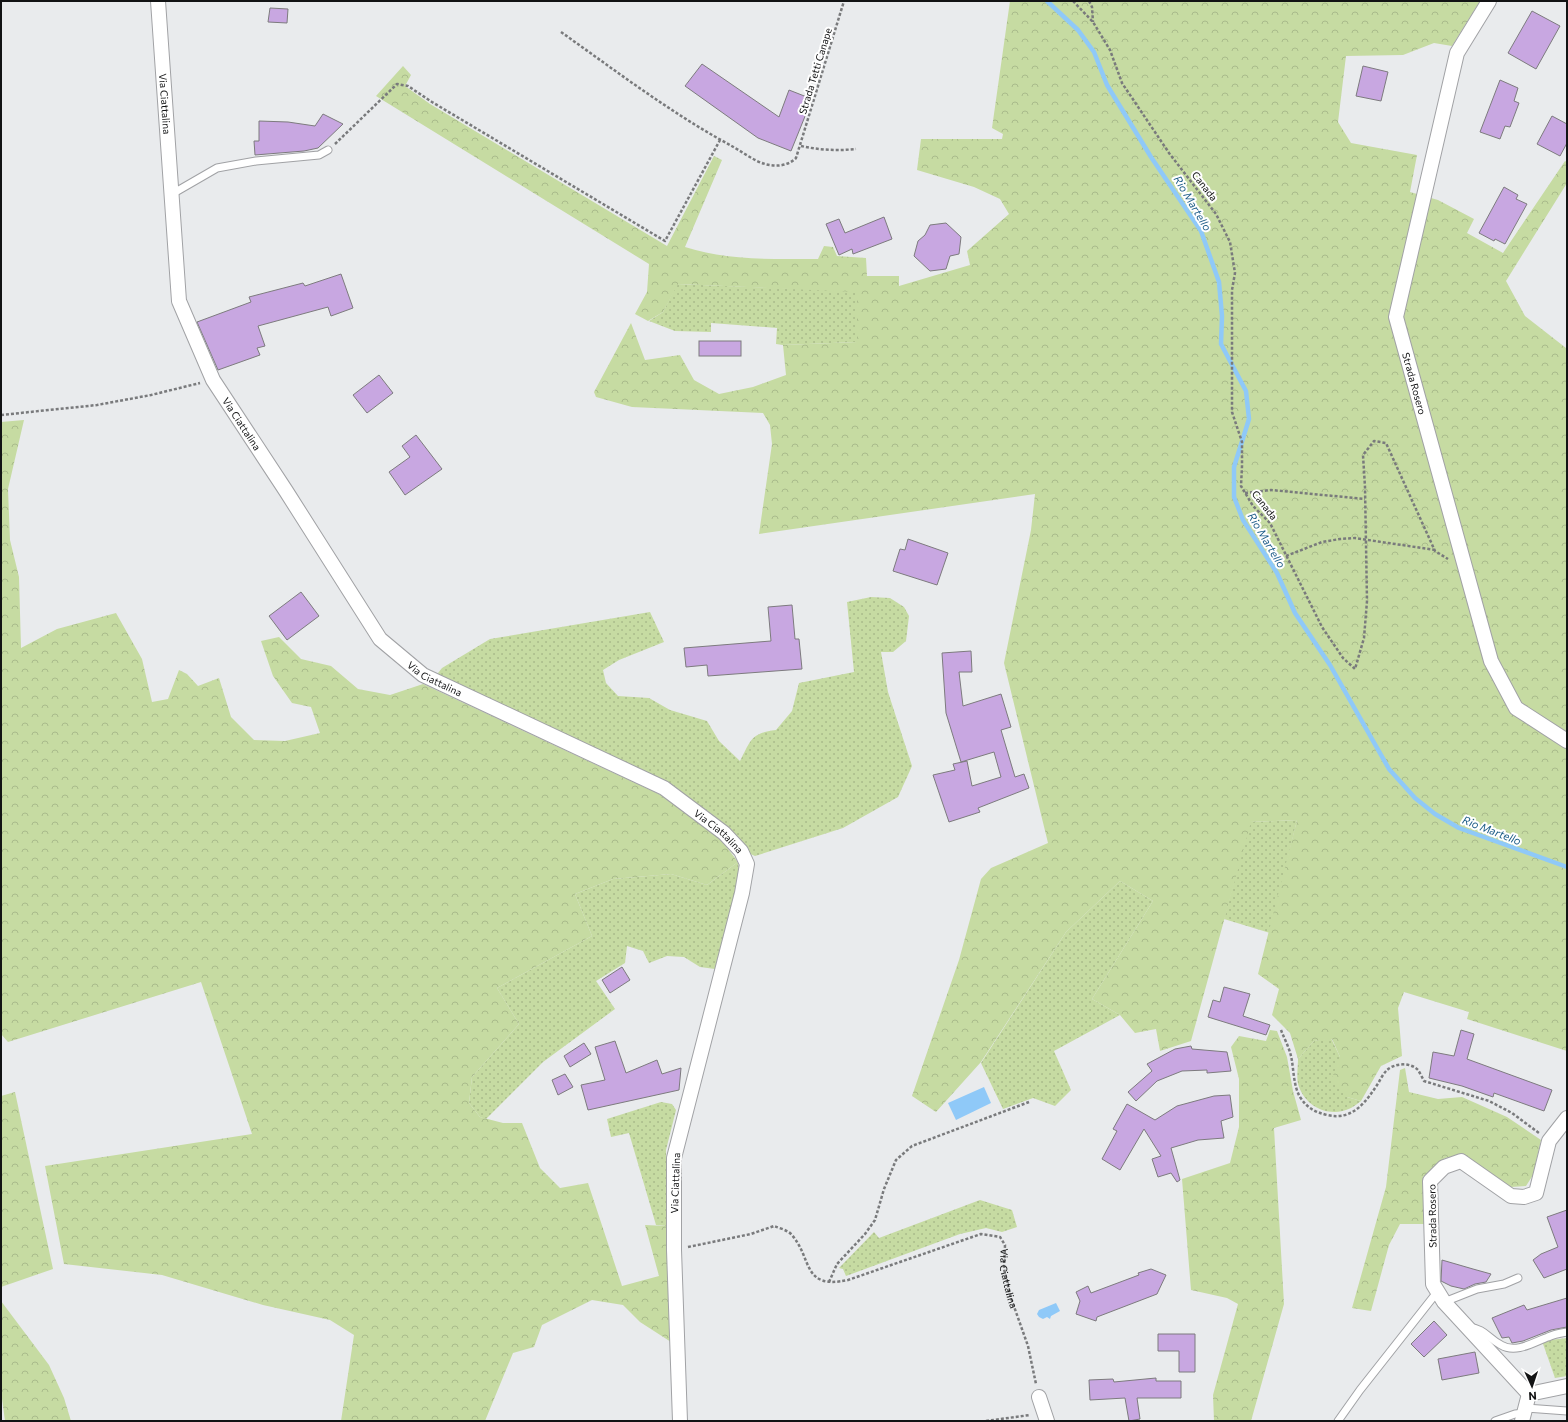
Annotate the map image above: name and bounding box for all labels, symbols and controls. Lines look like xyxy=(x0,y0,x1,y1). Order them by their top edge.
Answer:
street label: Strada Tetti Canape xyxy=(796,26,834,116)
street label: Via Ciattalina xyxy=(157,73,173,135)
street label: Canada xyxy=(1190,169,1220,203)
water label: Rio Martello xyxy=(1172,173,1215,233)
street label: Strada Rosero xyxy=(1400,351,1429,416)
street label: Via Ciattalina xyxy=(220,395,263,452)
street label: Canada xyxy=(1250,488,1280,522)
water label: Rio Martello xyxy=(1246,510,1289,570)
street label: Via Ciattalina xyxy=(405,659,464,698)
street label: Via Ciattalina xyxy=(692,807,746,855)
water label: Rio Martello xyxy=(1461,813,1524,847)
street label: Via Ciattalina xyxy=(668,1152,682,1214)
street label: Strada Rosero xyxy=(1425,1184,1439,1248)
street label: Via Ciattalina xyxy=(998,1248,1020,1310)
north arrow xyxy=(1512,1366,1552,1406)
text: N xyxy=(1528,1390,1537,1403)

